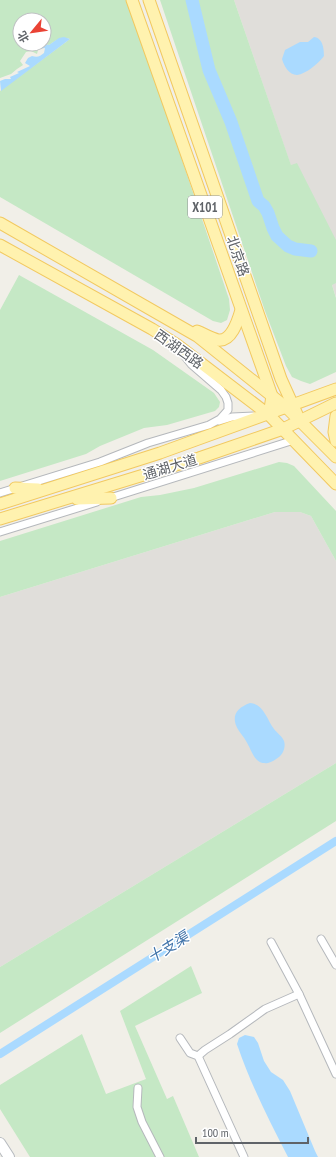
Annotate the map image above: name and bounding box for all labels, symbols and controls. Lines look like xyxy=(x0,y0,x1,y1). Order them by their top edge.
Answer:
north arrow xyxy=(12,12,52,52)
text: 北 xyxy=(14,29,32,45)
road number: X101 xyxy=(188,196,222,218)
street label: 北京路 xyxy=(223,233,253,279)
street label: 西湖西路 xyxy=(151,326,207,372)
street label: 通湖大道 xyxy=(141,450,199,484)
water label: 十支渠 xyxy=(144,926,194,967)
scale bar xyxy=(196,1119,308,1145)
text: 100 m xyxy=(202,1125,229,1140)

